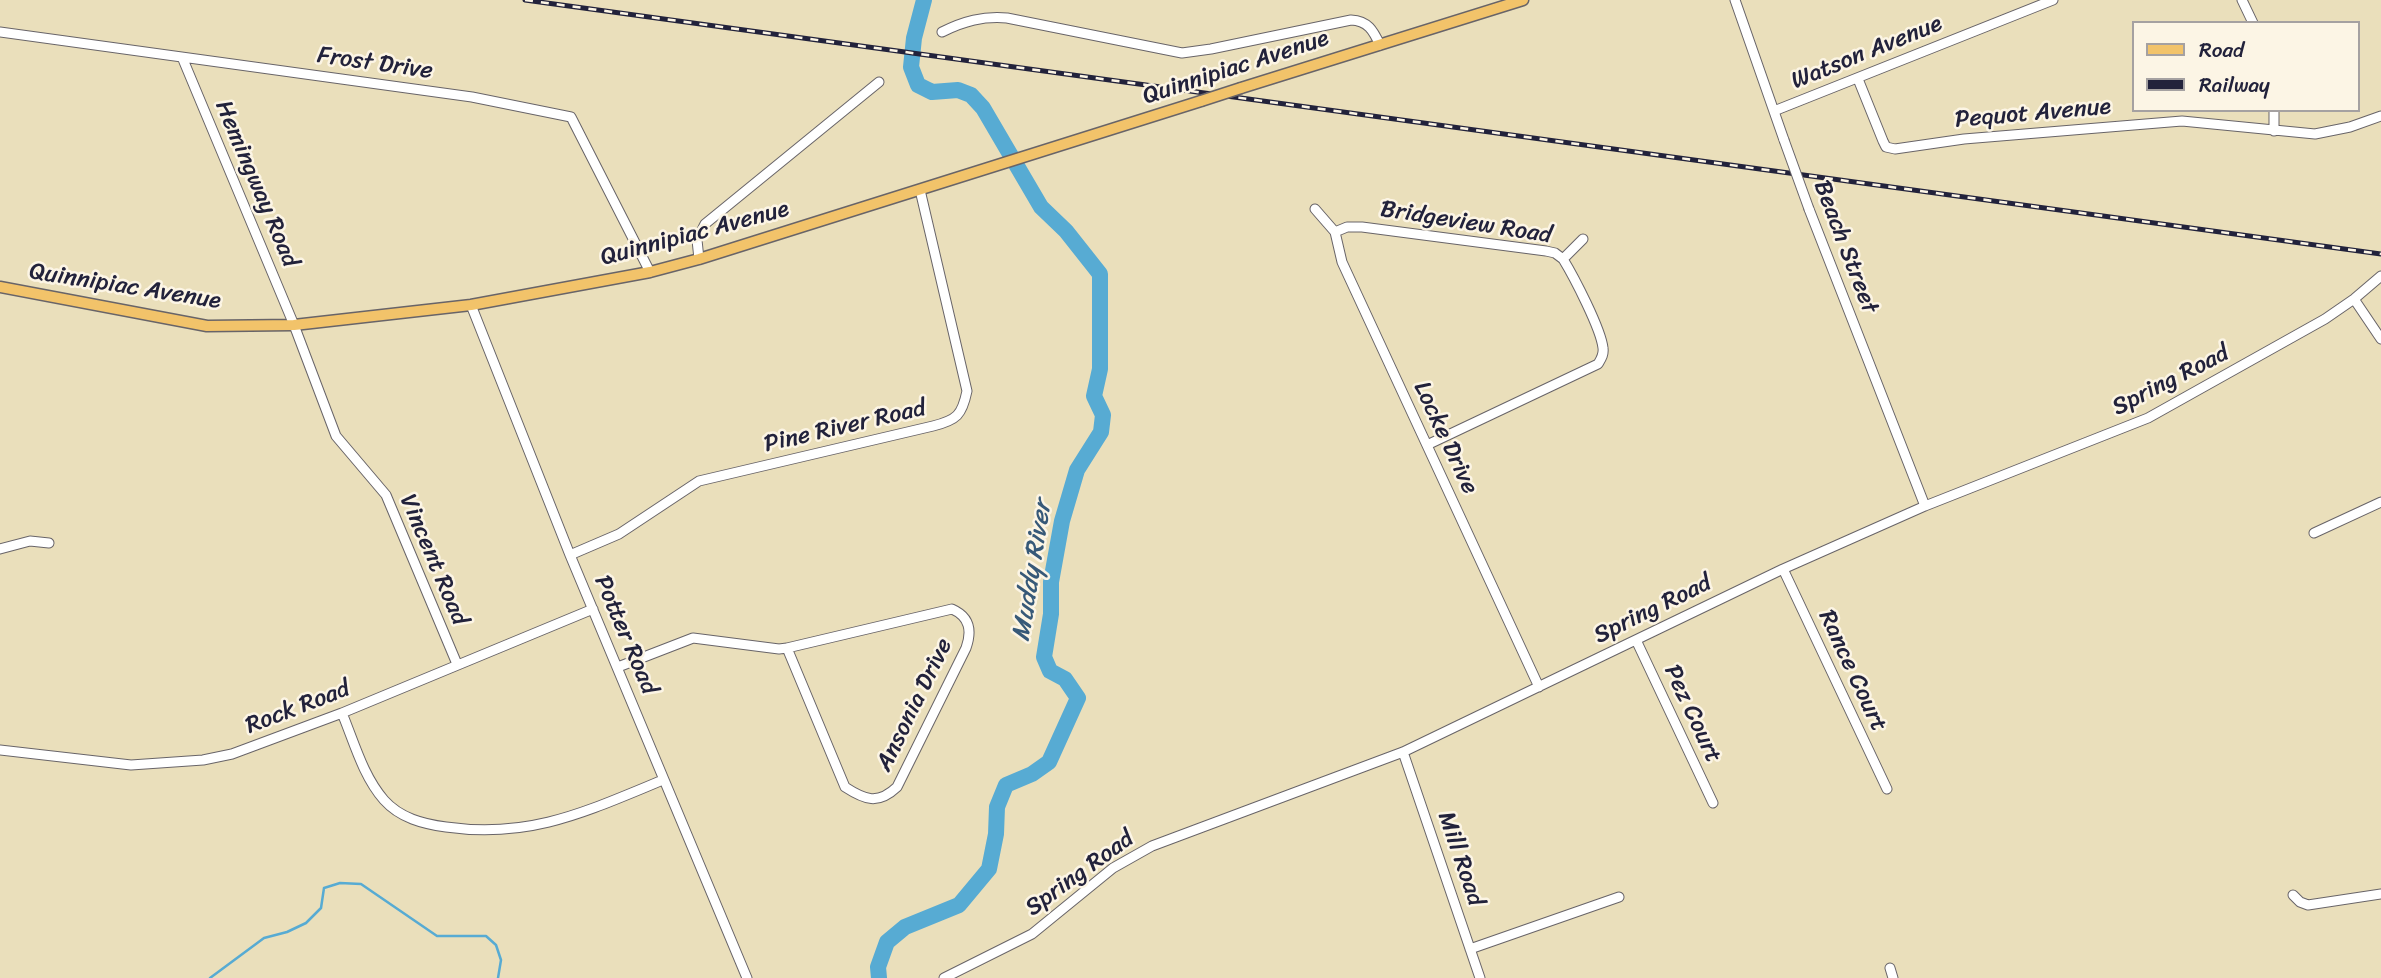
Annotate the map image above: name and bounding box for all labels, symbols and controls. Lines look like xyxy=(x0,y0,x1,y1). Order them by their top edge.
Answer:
street label: Watson Avenue xyxy=(1787,10,1947,96)
legend xyxy=(2132,21,2360,112)
street label: Quinnipiac Avenue xyxy=(1139,24,1333,112)
text: Road xyxy=(2199,31,2244,69)
street label: Frost Drive xyxy=(315,42,435,86)
text: Railway xyxy=(2199,66,2270,104)
street label: Pequot Avenue xyxy=(1954,93,2112,135)
street label: Hemingway Road xyxy=(208,96,304,272)
street label: Beach Street xyxy=(1806,176,1884,318)
street label: Quinnipiac Avenue xyxy=(598,195,792,273)
street label: Bridgeview Road xyxy=(1378,195,1554,251)
street label: Quinnipiac Avenue xyxy=(27,258,223,316)
street label: Spring Road xyxy=(2108,339,2234,423)
street label: Locke Drive xyxy=(1406,377,1484,499)
street label: Pine River Road xyxy=(761,394,929,460)
street label: Vincent Road xyxy=(393,490,473,630)
water label: Muddy River xyxy=(1007,499,1059,643)
street label: Spring Road xyxy=(1590,569,1716,651)
street label: Potter Road xyxy=(587,571,663,699)
street label: Rance Court xyxy=(1811,606,1893,736)
street label: Ansonia Drive xyxy=(870,634,960,776)
street label: Pez Court xyxy=(1657,660,1727,768)
street label: Rock Road xyxy=(242,675,354,741)
street label: Mill Road xyxy=(1430,808,1490,910)
street label: Spring Road xyxy=(1020,825,1140,923)

